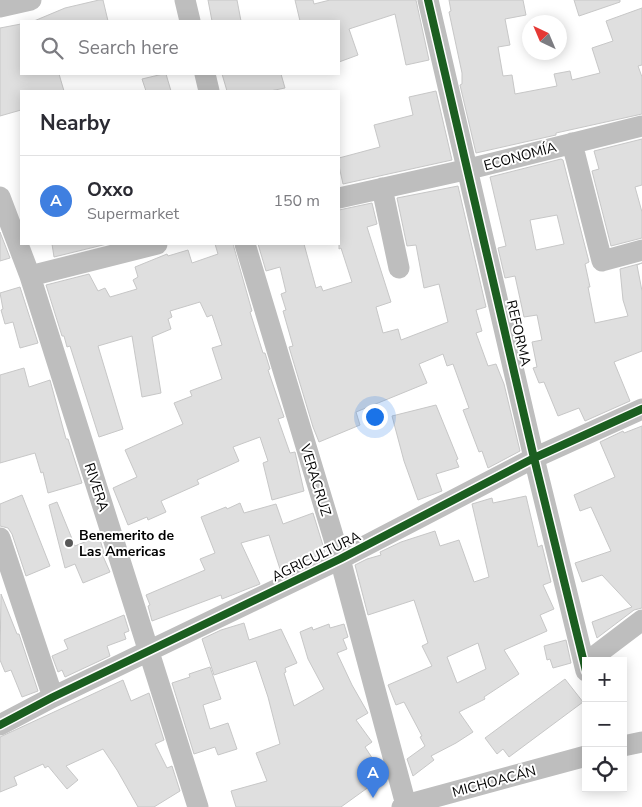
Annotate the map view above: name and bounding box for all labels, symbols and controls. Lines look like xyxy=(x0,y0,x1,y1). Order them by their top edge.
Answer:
north arrow xyxy=(522,15,567,60)
search box xyxy=(20,20,340,75)
icon: search xyxy=(38,34,66,62)
text: Search here xyxy=(78,35,179,61)
text: Nearby xyxy=(40,109,110,137)
street label: ECONOMÍA xyxy=(482,138,559,175)
text: Oxxo xyxy=(87,177,133,203)
text: A xyxy=(50,190,62,212)
text: 150 m xyxy=(273,190,320,212)
text: Supermarket xyxy=(87,203,179,225)
street label: REFORMA xyxy=(502,298,535,368)
your location xyxy=(362,404,388,430)
street label: VERACRUZ xyxy=(295,441,335,518)
street label: RIVERA xyxy=(80,460,113,514)
place label: Benemerito de Las Americas xyxy=(79,526,174,561)
street label: AGRICULTURA xyxy=(269,527,364,586)
marker: Benemerito de Las Americas xyxy=(63,537,75,549)
map controls xyxy=(582,657,627,792)
button: + xyxy=(582,657,627,702)
button: − xyxy=(582,702,627,747)
button: locate xyxy=(582,747,627,792)
pin: A xyxy=(357,757,389,798)
street label: MICHOACÁN xyxy=(450,761,538,802)

